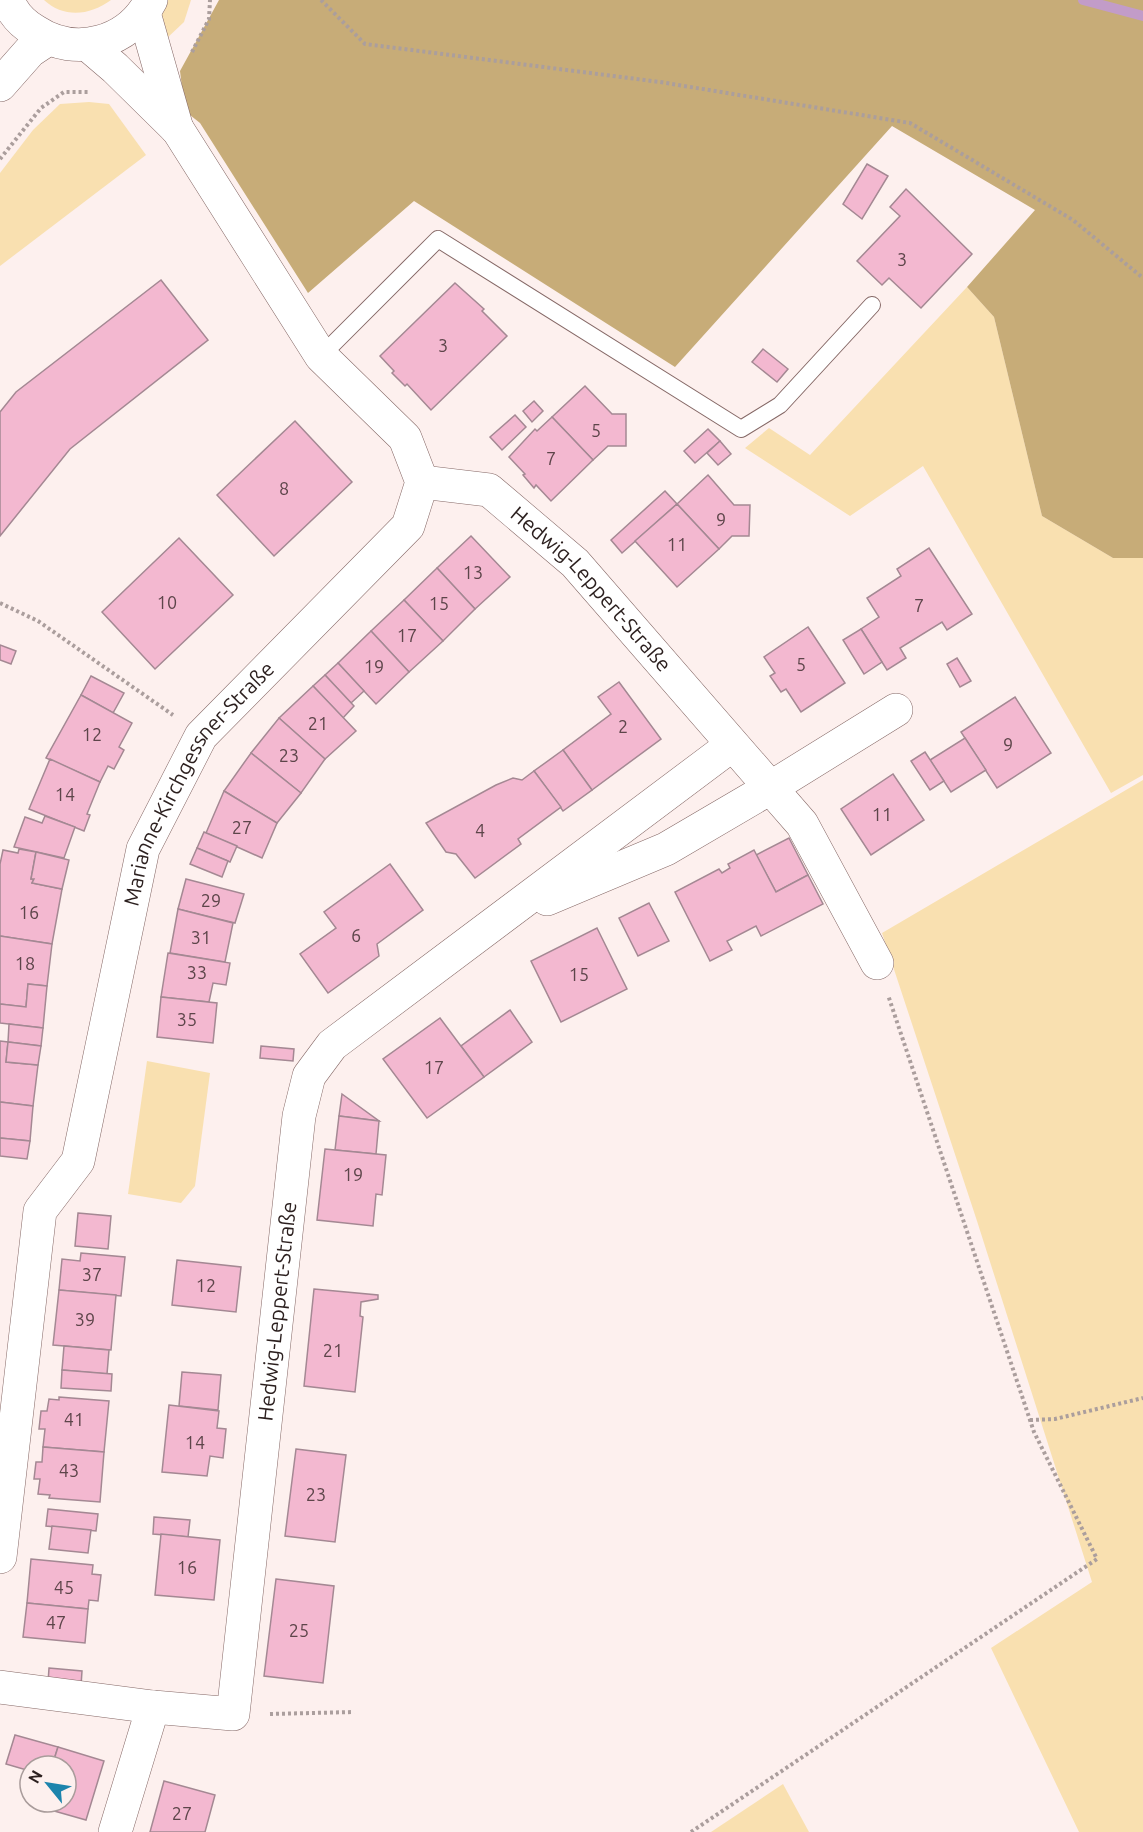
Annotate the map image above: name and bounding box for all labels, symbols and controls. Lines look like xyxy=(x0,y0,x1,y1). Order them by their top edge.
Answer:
house number: 3 xyxy=(897,249,907,269)
house number: 3 xyxy=(438,335,448,355)
house number: 5 xyxy=(591,420,601,440)
house number: 7 xyxy=(546,448,556,468)
house number: 8 xyxy=(279,478,289,498)
street label: Hedwig-Leppert-Straße xyxy=(506,501,677,676)
house number: 9 xyxy=(716,509,726,529)
house number: 11 xyxy=(667,534,687,554)
house number: 13 xyxy=(463,562,483,582)
house number: 10 xyxy=(157,592,177,612)
house number: 15 xyxy=(429,593,449,613)
house number: 7 xyxy=(914,595,924,615)
house number: 17 xyxy=(397,625,417,645)
house number: 5 xyxy=(796,654,806,674)
street label: Marianne-Kirchgessner-Straße xyxy=(118,656,278,908)
house number: 19 xyxy=(364,656,384,676)
house number: 21 xyxy=(308,713,328,733)
house number: 2 xyxy=(618,716,628,736)
house number: 12 xyxy=(82,724,102,744)
house number: 9 xyxy=(1003,734,1013,754)
house number: 23 xyxy=(279,745,299,765)
house number: 14 xyxy=(55,784,75,804)
house number: 11 xyxy=(872,804,892,824)
house number: 27 xyxy=(232,817,252,837)
house number: 4 xyxy=(475,820,485,840)
house number: 29 xyxy=(201,890,221,910)
house number: 16 xyxy=(19,902,39,922)
house number: 6 xyxy=(351,925,361,945)
house number: 31 xyxy=(191,927,211,947)
house number: 18 xyxy=(15,953,35,973)
house number: 33 xyxy=(187,962,207,982)
house number: 15 xyxy=(569,964,589,984)
house number: 35 xyxy=(177,1009,197,1029)
house number: 17 xyxy=(424,1057,444,1077)
house number: 19 xyxy=(343,1164,363,1184)
street label: Hedwig-Leppert-Straße xyxy=(252,1200,300,1422)
house number: 37 xyxy=(82,1264,102,1284)
house number: 12 xyxy=(196,1275,216,1295)
house number: 39 xyxy=(75,1309,95,1329)
house number: 21 xyxy=(323,1340,343,1360)
house number: 41 xyxy=(64,1409,84,1429)
house number: 14 xyxy=(185,1432,205,1452)
house number: 43 xyxy=(59,1460,79,1480)
house number: 23 xyxy=(306,1484,326,1504)
house number: 16 xyxy=(177,1557,197,1577)
house number: 45 xyxy=(54,1577,74,1597)
house number: 47 xyxy=(46,1612,66,1632)
house number: 25 xyxy=(289,1620,309,1640)
north arrow xyxy=(18,1754,78,1814)
text: N xyxy=(24,1767,46,1786)
house number: 27 xyxy=(172,1803,192,1823)

